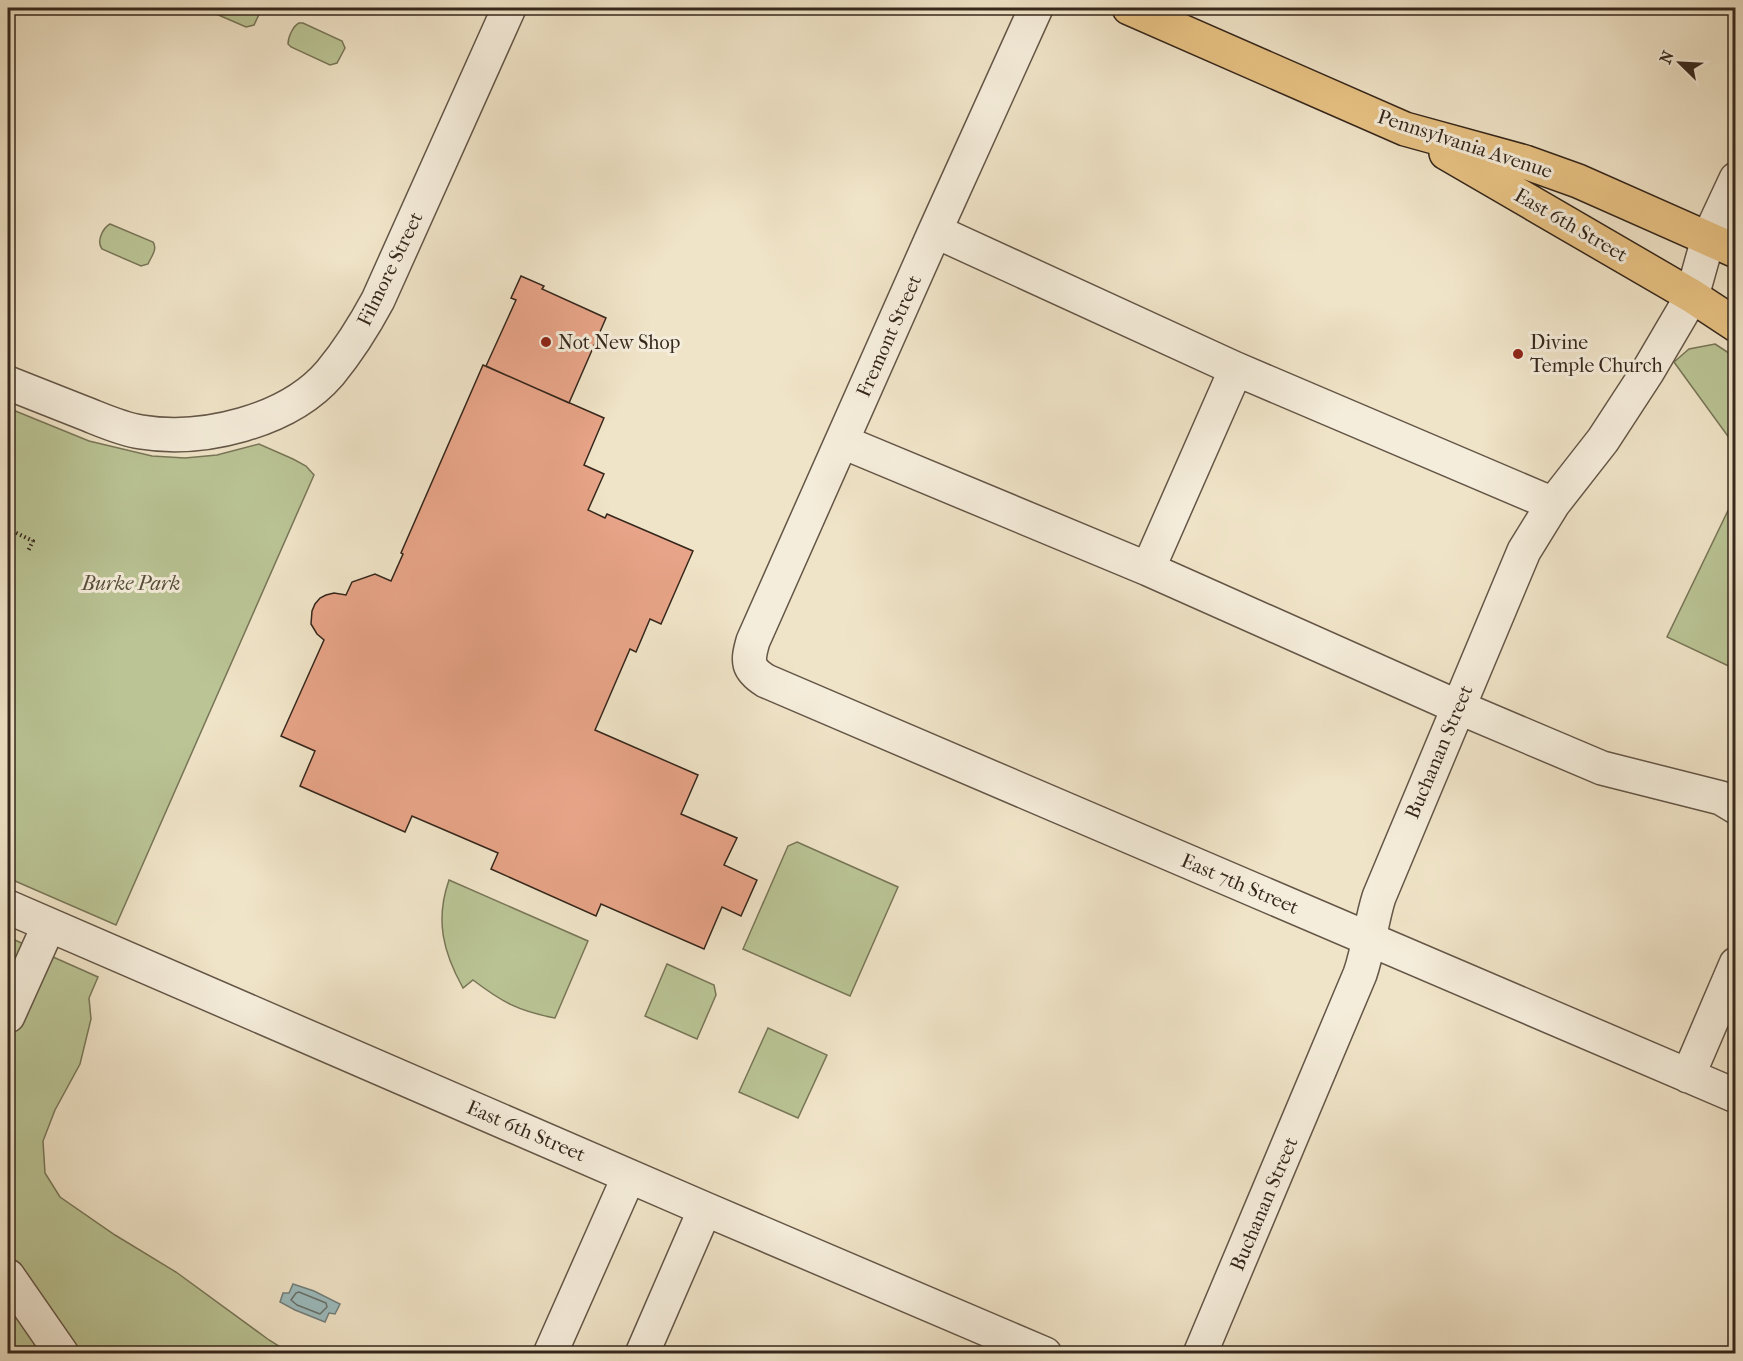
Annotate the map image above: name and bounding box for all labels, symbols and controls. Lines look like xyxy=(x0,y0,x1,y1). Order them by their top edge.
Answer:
north arrow xyxy=(1650,33,1710,93)
text: N xyxy=(1656,47,1678,67)
street label: Pennsylvania Avenue xyxy=(1375,105,1555,183)
street label: East 6th Street xyxy=(1510,183,1632,267)
street label: Filmore Street xyxy=(352,208,428,330)
street label: Fremont Street xyxy=(852,271,926,401)
place label: Not New Shop xyxy=(558,331,681,354)
place label: Divine Temple Church xyxy=(1530,331,1663,377)
marker: Not New Shop xyxy=(539,335,553,349)
marker: Divine Temple Church xyxy=(1511,347,1525,361)
park label: Burke Park xyxy=(81,572,180,595)
street label: Buchanan Street xyxy=(1400,682,1478,822)
street label: East 7th Street xyxy=(1178,849,1302,919)
street label: East 6th Street xyxy=(463,1096,589,1166)
street label: Buchanan Street xyxy=(1225,1134,1303,1274)

